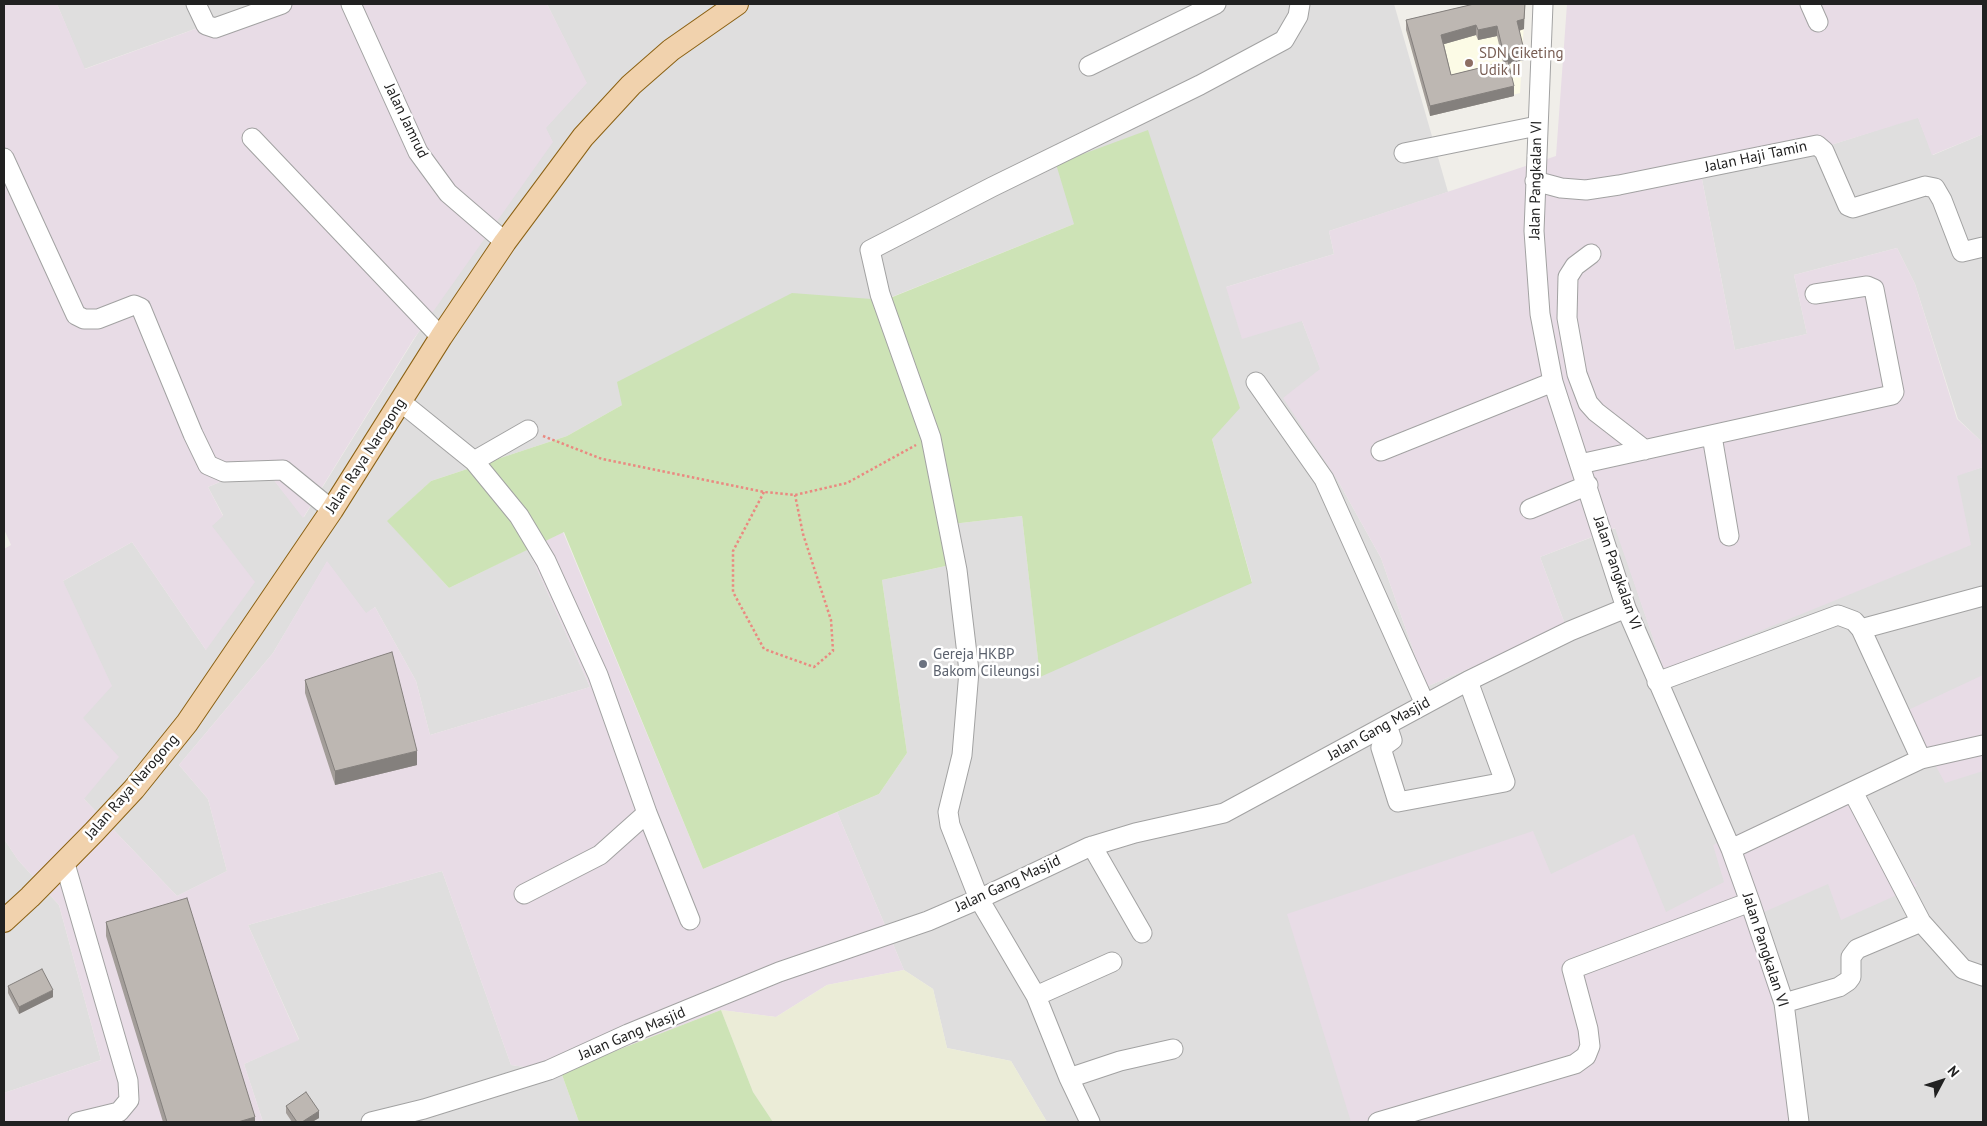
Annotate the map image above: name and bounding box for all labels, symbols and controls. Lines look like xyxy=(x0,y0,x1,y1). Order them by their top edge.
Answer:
place label: SDN Ciketing Udik II xyxy=(1479,45,1563,80)
marker: SDN Ciketing Udik II xyxy=(1463,57,1475,69)
street label: Jalan Jamrud xyxy=(380,81,432,161)
street label: Jalan Pangkalan VI xyxy=(1526,120,1546,240)
street label: Jalan Haji Tamin xyxy=(1703,137,1809,177)
street label: Jalan Raya Narogong xyxy=(322,395,410,517)
street label: Jalan Pangkalan VI xyxy=(1589,514,1645,632)
place label: Gereja HKBP Bakom Cileungsi xyxy=(933,646,1040,681)
marker: Gereja HKBP Bakom Cileungsi xyxy=(917,658,929,670)
street label: Jalan Gang Masjid xyxy=(1325,693,1433,765)
street label: Jalan Raya Narogong xyxy=(81,731,183,843)
street label: Jalan Gang Masjid xyxy=(952,852,1064,916)
street label: Jalan Pangkalan VI xyxy=(1738,891,1792,1009)
street label: Jalan Gang Masjid xyxy=(576,1003,688,1065)
north arrow xyxy=(1917,1056,1967,1106)
text: N xyxy=(1944,1062,1963,1081)

